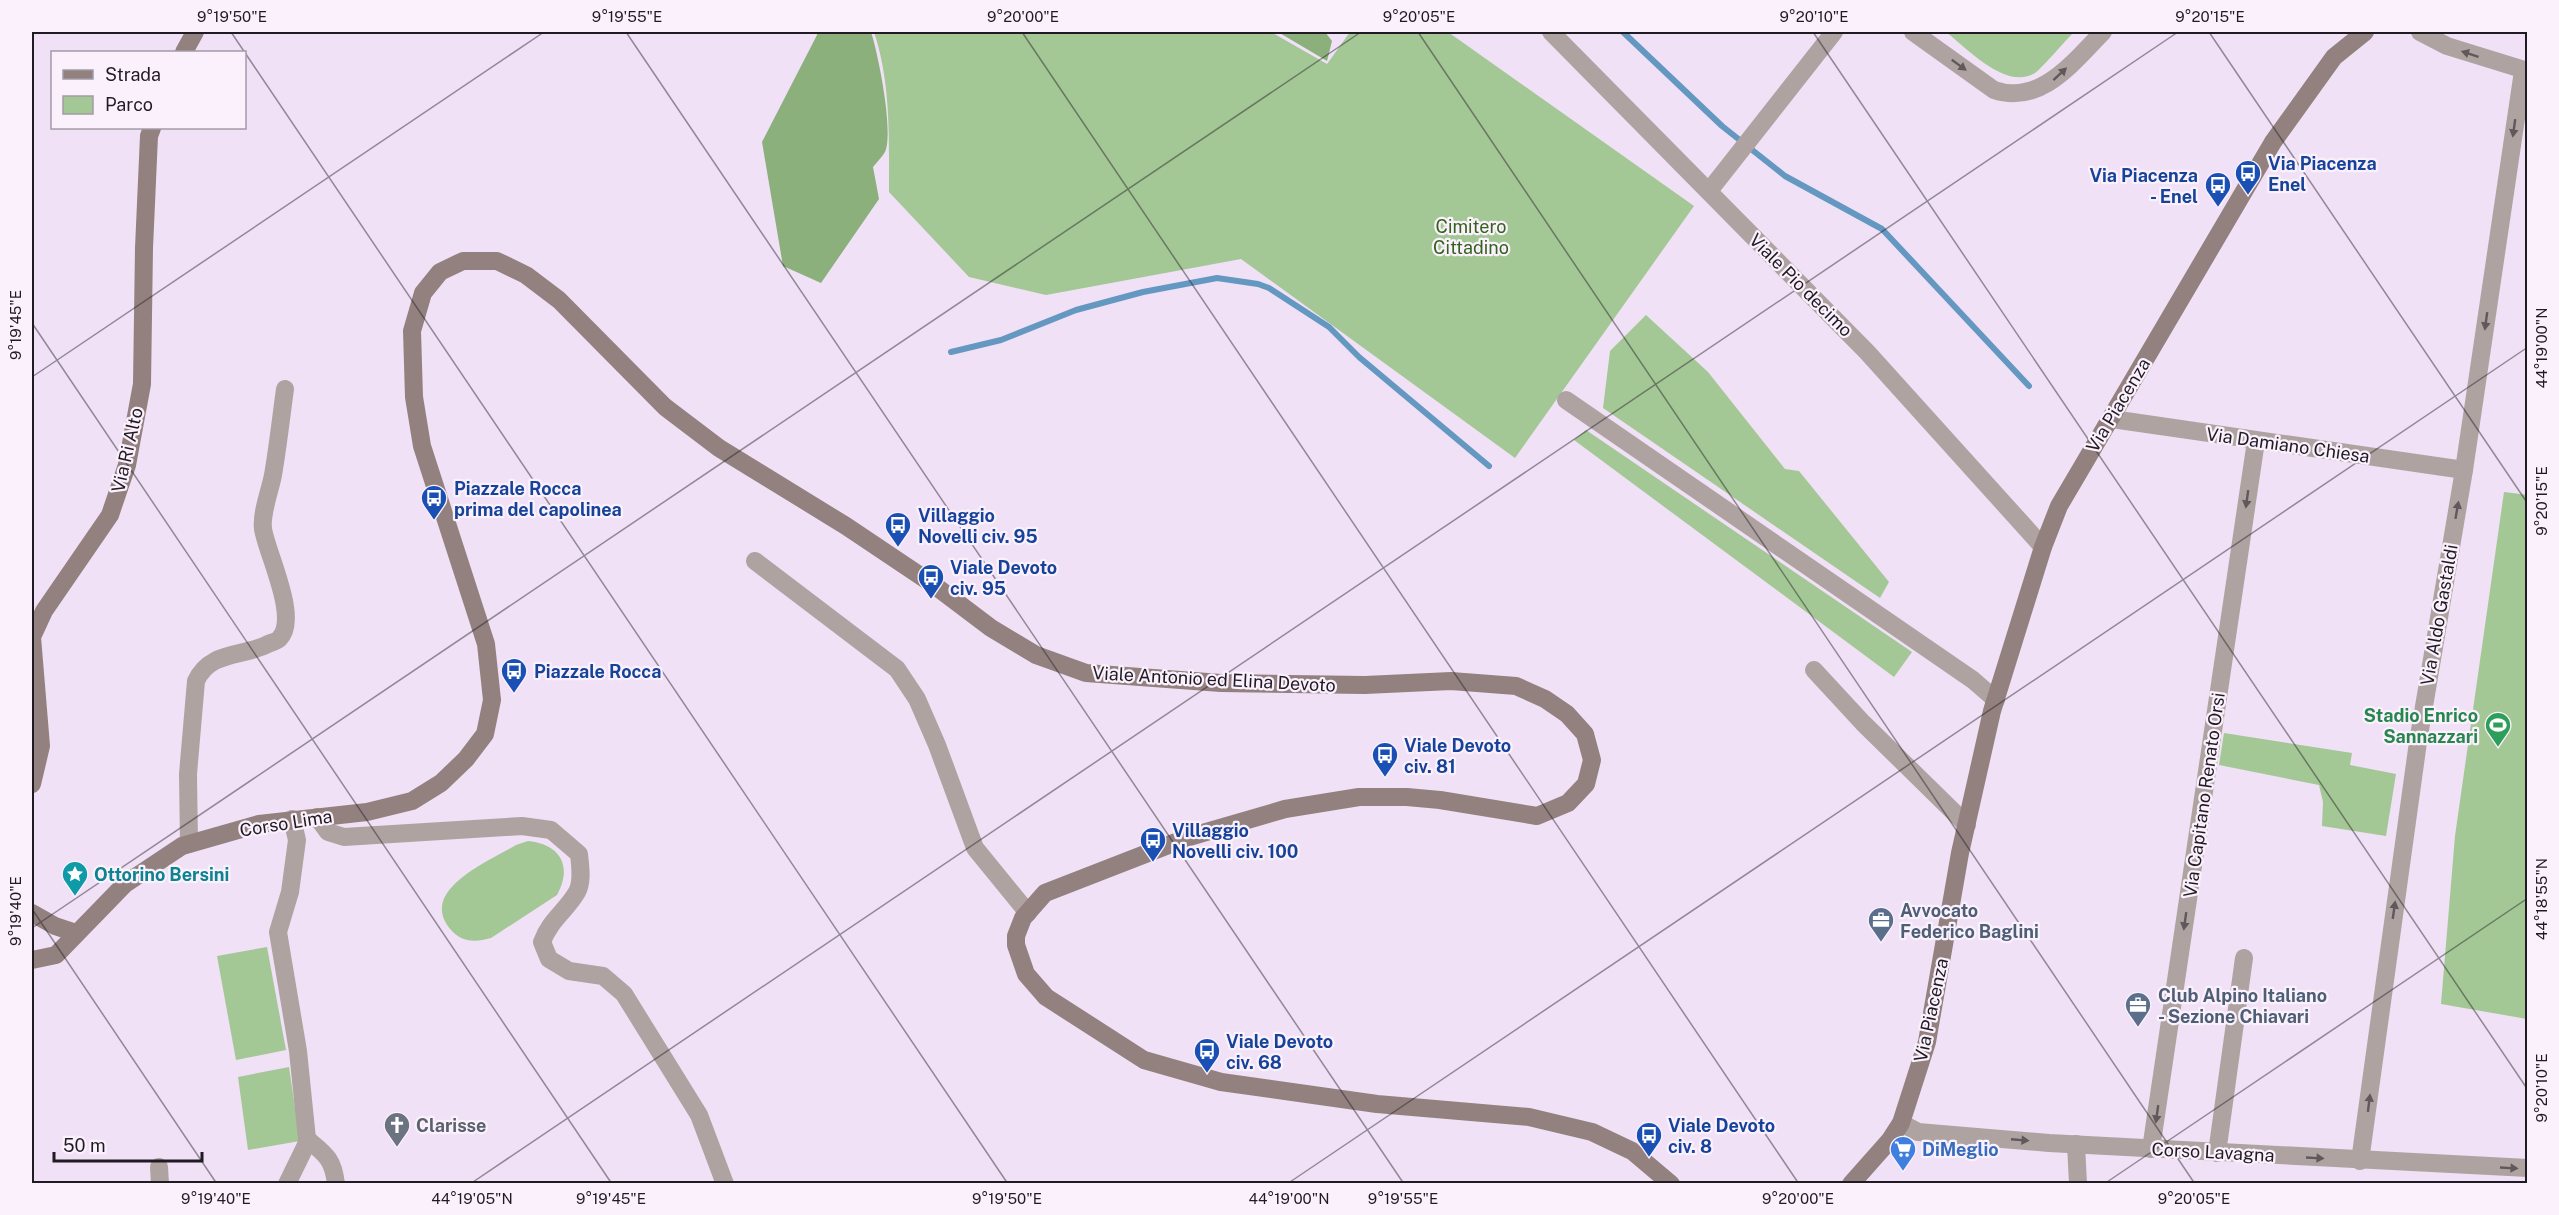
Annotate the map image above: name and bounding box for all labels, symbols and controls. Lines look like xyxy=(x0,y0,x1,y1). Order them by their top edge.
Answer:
text: 9°19'50"E xyxy=(197,8,267,25)
text: 9°19'55"E xyxy=(592,8,662,25)
text: 9°20'00"E xyxy=(987,8,1059,25)
text: 9°20'05"E xyxy=(1383,8,1455,25)
text: 9°20'10"E xyxy=(1779,8,1849,25)
text: 9°20'15"E xyxy=(2175,8,2245,25)
one-way arrow xyxy=(2461,49,2479,58)
legend xyxy=(51,51,246,129)
one-way arrow xyxy=(1950,59,1966,71)
text: Strada xyxy=(105,64,161,85)
one-way arrow xyxy=(2052,68,2067,81)
text: Parco xyxy=(105,94,153,115)
one-way arrow xyxy=(2509,119,2518,138)
place label: Via Piacenza Enel xyxy=(2268,153,2377,195)
bus stop icon: Via Piacenza Enel xyxy=(2233,158,2263,196)
place label: Via Piacenza - Enel xyxy=(2089,165,2198,207)
bus stop icon: Via Piacenza - Enel xyxy=(2203,170,2233,208)
park label: Cimitero Cittadino xyxy=(1433,216,1509,258)
street label: Viale Pio decimo xyxy=(1745,229,1857,341)
text: 9°19'45"E xyxy=(7,290,24,360)
text: 44°19'00"N xyxy=(2533,308,2550,388)
one-way arrow xyxy=(2481,312,2490,331)
street label: Via Piacenza xyxy=(2082,354,2154,456)
street label: Via Ri Alto xyxy=(107,406,147,494)
street label: Via Damiano Chiesa xyxy=(2205,423,2371,467)
text: 9°20'15"E xyxy=(2533,466,2550,536)
place label: Piazzale Rocca prima del capolinea xyxy=(454,478,622,520)
bus stop icon: Piazzale Rocca prima del capolinea xyxy=(419,483,449,521)
one-way arrow xyxy=(2243,490,2252,509)
one-way arrow xyxy=(2453,500,2462,519)
place label: Villaggio Novelli civ. 95 xyxy=(918,505,1038,547)
bus stop icon: Villaggio Novelli civ. 95 xyxy=(883,510,913,548)
street label: Via Aldo Gastaldi xyxy=(2416,543,2462,687)
place label: Viale Devoto civ. 95 xyxy=(950,557,1057,599)
bus stop icon: Viale Devoto civ. 95 xyxy=(916,562,946,600)
bus stop icon: Piazzale Rocca xyxy=(499,656,529,694)
place label: Piazzale Rocca xyxy=(534,661,661,682)
street label: Viale Antonio ed Elina Devoto xyxy=(1092,662,1336,696)
street label: Via Capitano Renato Orsi xyxy=(2179,691,2229,899)
place label: Stadio Enrico Sannazzari xyxy=(2364,705,2478,747)
sports icon: Stadio Enrico Sannazzari xyxy=(2483,710,2513,748)
place label: Viale Devoto civ. 81 xyxy=(1404,735,1511,777)
bus stop icon: Viale Devoto civ. 81 xyxy=(1370,740,1400,778)
street label: Corso Lima xyxy=(238,805,334,841)
place label: Villaggio Novelli civ. 100 xyxy=(1172,820,1298,862)
bus stop icon: Villaggio Novelli civ. 100 xyxy=(1138,825,1168,863)
text: 44°18'55"N xyxy=(2533,858,2550,940)
place icon: Ottorino Bersini xyxy=(60,859,90,897)
place label: Ottorino Bersini xyxy=(94,864,229,885)
text: 9°19'40"E xyxy=(7,876,24,946)
place label: Avvocato Federico Baglini xyxy=(1900,900,2039,942)
one-way arrow xyxy=(2390,900,2399,919)
office icon: Avvocato Federico Baglini xyxy=(1866,905,1896,943)
one-way arrow xyxy=(2181,911,2190,930)
street label: Via Piacenza xyxy=(1910,956,1952,1064)
place label: Club Alpino Italiano - Sezione Chiavari xyxy=(2158,985,2327,1027)
office icon: Club Alpino Italiano - Sezione Chiavari xyxy=(2123,990,2153,1028)
place label: Viale Devoto civ. 68 xyxy=(1226,1031,1333,1073)
bus stop icon: Viale Devoto civ. 68 xyxy=(1192,1036,1222,1074)
text: 9°20'10"E xyxy=(2533,1053,2550,1123)
one-way arrow xyxy=(2364,1093,2373,1112)
one-way arrow xyxy=(2152,1104,2161,1123)
church icon: Clarisse xyxy=(382,1110,412,1148)
place label: Clarisse xyxy=(416,1115,486,1136)
place label: Viale Devoto civ. 8 xyxy=(1668,1115,1775,1157)
bus stop icon: Viale Devoto civ. 8 xyxy=(1634,1120,1664,1158)
scale bar xyxy=(54,1125,202,1163)
supermarket icon: DiMeglio xyxy=(1888,1134,1918,1172)
text: 50 m xyxy=(63,1135,106,1156)
one-way arrow xyxy=(2010,1136,2029,1145)
street label: Corso Lavagna xyxy=(2151,1138,2275,1166)
place label: DiMeglio xyxy=(1922,1139,1999,1160)
one-way arrow xyxy=(2305,1154,2324,1163)
one-way arrow xyxy=(2500,1163,2519,1172)
text: 9°19'40"E xyxy=(181,1190,251,1207)
text: 44°19'05"N xyxy=(431,1190,513,1207)
text: 9°19'45"E xyxy=(576,1190,646,1207)
text: 9°19'50"E xyxy=(972,1190,1042,1207)
text: 44°19'00"N xyxy=(1249,1190,1329,1207)
text: 9°19'55"E xyxy=(1368,1190,1438,1207)
text: 9°20'00"E xyxy=(1762,1190,1834,1207)
text: 9°20'05"E xyxy=(2158,1190,2230,1207)

